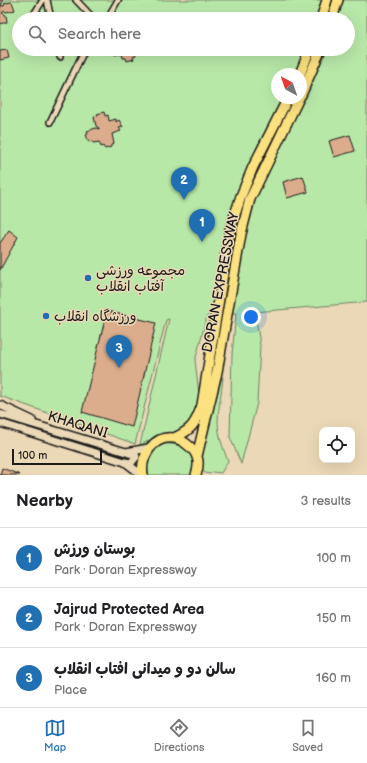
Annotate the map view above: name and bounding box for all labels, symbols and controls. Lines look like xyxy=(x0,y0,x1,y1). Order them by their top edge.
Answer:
search box xyxy=(12,12,355,56)
icon: search xyxy=(26,23,48,45)
text: Search here xyxy=(58,25,141,44)
north arrow xyxy=(271,68,307,104)
pin: 2 xyxy=(171,167,197,200)
pin: 1 xyxy=(189,209,215,242)
street label: DORAN EXPRESSWAY xyxy=(199,210,243,354)
place label: مجموعه ورزشی آفتاب انقلاب xyxy=(96,262,185,295)
marker: مجموعه ورزشی آفتاب انقلاب xyxy=(83,273,93,283)
your location xyxy=(241,307,261,327)
place label: ورزشگاه انقلاب xyxy=(54,308,136,325)
marker: ورزشگاه انقلاب xyxy=(41,311,51,321)
pin: 3 xyxy=(106,335,132,368)
street label: KHAQANI xyxy=(46,407,110,442)
map controls xyxy=(319,427,355,463)
button: locate xyxy=(319,427,355,463)
scale bar xyxy=(12,447,102,466)
text: 100 m xyxy=(18,449,47,462)
text: Nearby xyxy=(16,491,73,511)
text: 3 results xyxy=(300,493,351,509)
text: بوستان ورزش xyxy=(54,540,135,559)
text: 1 xyxy=(26,550,32,566)
text: 100 m xyxy=(316,550,351,566)
text: Park · Doran Expressway xyxy=(54,562,197,578)
text: Jajrud Protected Area xyxy=(54,600,204,619)
text: 2 xyxy=(25,610,33,626)
text: 150 m xyxy=(317,610,351,626)
text: Park · Doran Expressway xyxy=(54,619,197,635)
text: سالن دو و میدانی افتاب انقلاب xyxy=(54,660,236,679)
text: 3 xyxy=(25,670,33,686)
text: 160 m xyxy=(316,670,351,686)
text: Place xyxy=(54,682,87,698)
tab: Map xyxy=(44,717,66,754)
tab: Directions xyxy=(154,717,204,754)
tab: Saved xyxy=(292,717,323,754)

